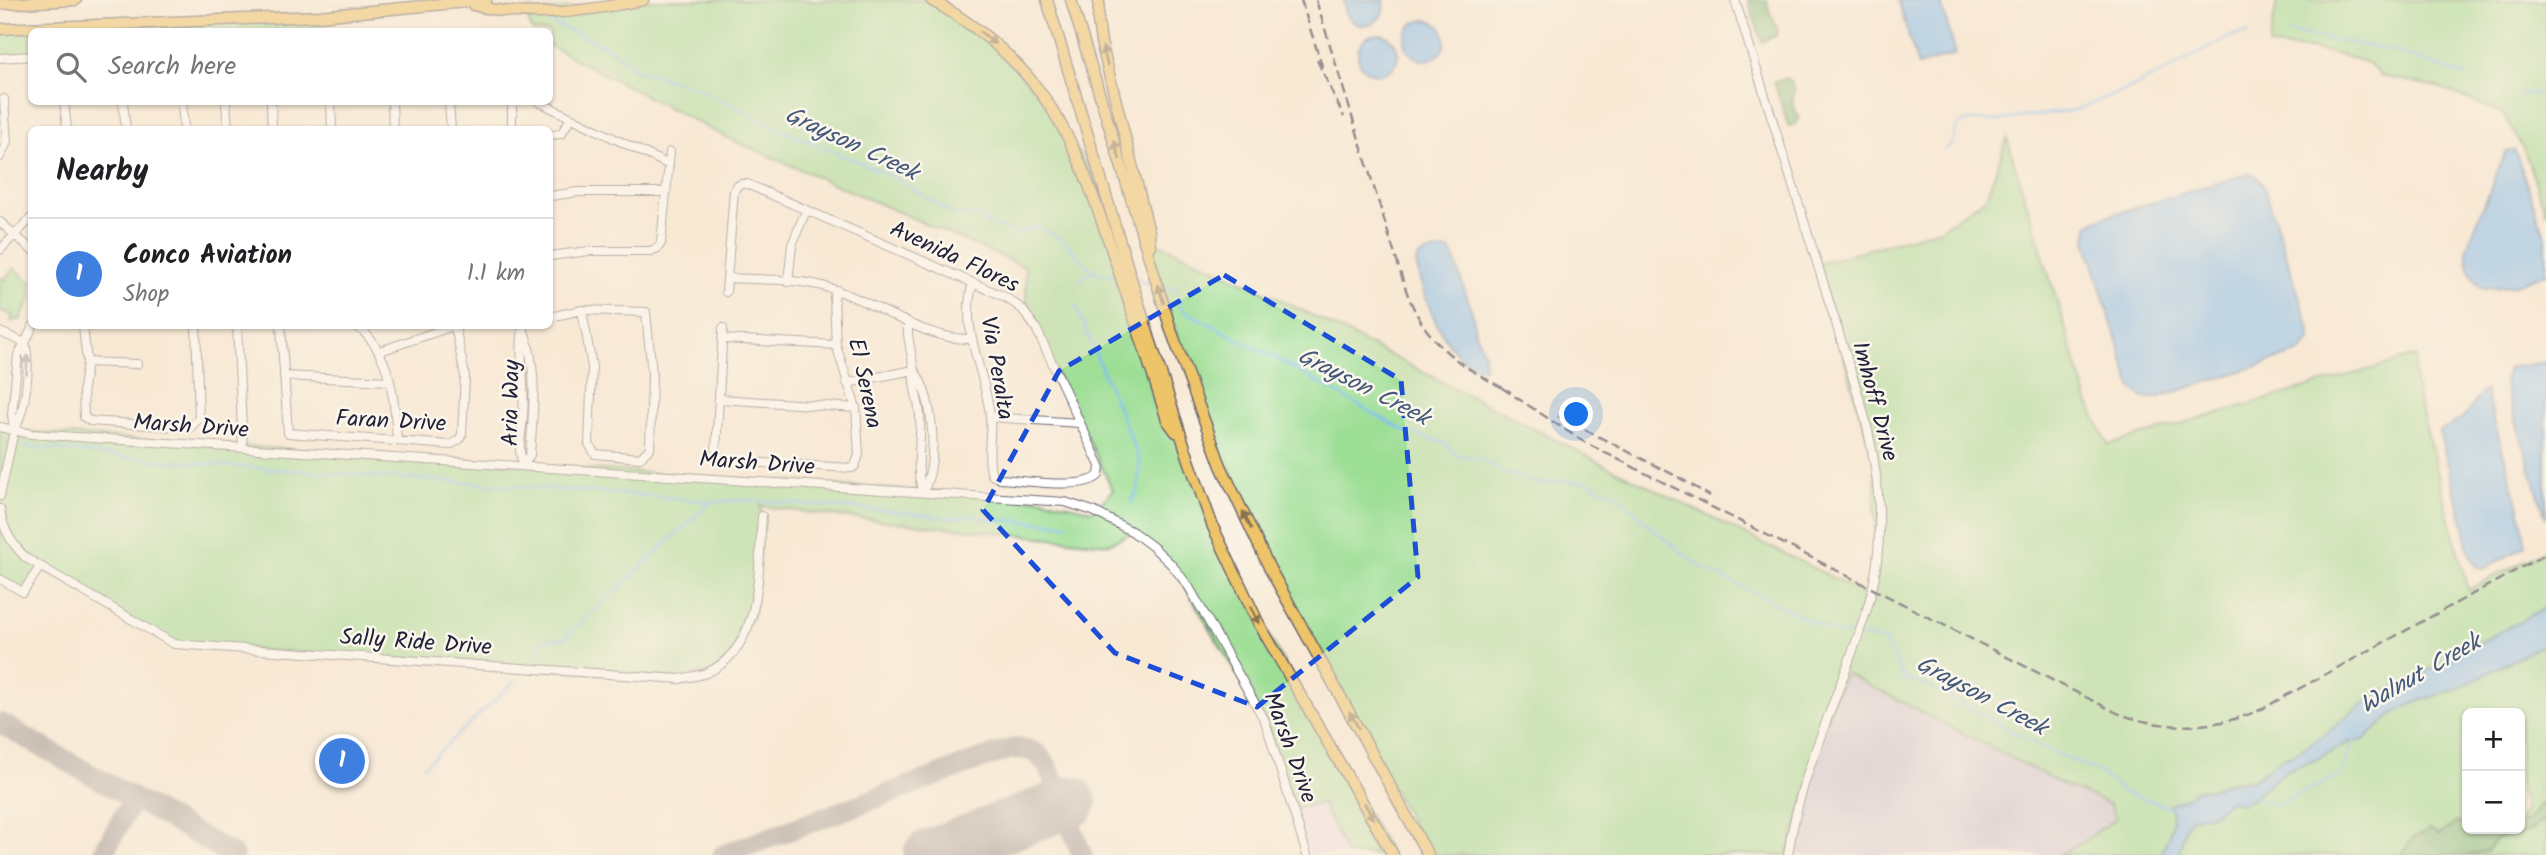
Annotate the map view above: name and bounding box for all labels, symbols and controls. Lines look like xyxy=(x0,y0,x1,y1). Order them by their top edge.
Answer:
search box xyxy=(28,28,553,105)
one-way arrow xyxy=(979,30,997,45)
one-way arrow xyxy=(1099,45,1110,67)
text: Search here xyxy=(108,46,236,88)
icon: search xyxy=(52,48,90,86)
water label: Grayson Creek xyxy=(778,96,928,194)
one-way arrow xyxy=(1111,139,1121,160)
text: Nearby xyxy=(56,148,148,196)
street label: Avenida Flores xyxy=(884,212,1025,304)
text: Conco Aviation xyxy=(123,235,292,277)
text: 1 xyxy=(76,256,82,292)
text: 1.1 km xyxy=(467,256,525,292)
text: Shop xyxy=(123,277,169,313)
one-way arrow xyxy=(1155,283,1165,304)
street label: Via Peralta xyxy=(969,314,1023,423)
street label: El Serena xyxy=(837,335,891,432)
water label: Grayson Creek xyxy=(1290,337,1440,439)
street label: Imhoff Drive xyxy=(1841,338,1907,465)
one-way arrow xyxy=(22,354,33,376)
street label: Aria Way xyxy=(493,359,531,447)
your location xyxy=(1559,397,1593,431)
street label: Faran Drive xyxy=(335,401,447,443)
street label: Marsh Drive xyxy=(132,405,250,449)
street label: Marsh Drive xyxy=(698,442,816,486)
one-way arrow xyxy=(1241,510,1252,530)
one-way arrow xyxy=(1249,605,1261,625)
street label: Sally Ride Drive xyxy=(339,620,493,666)
water label: Walnut Creek xyxy=(2353,622,2492,725)
water label: Grayson Creek xyxy=(1909,645,2057,749)
street label: Marsh Drive xyxy=(1252,687,1326,808)
map controls xyxy=(2462,708,2525,834)
button: + xyxy=(2462,708,2525,771)
one-way arrow xyxy=(1348,711,1360,730)
pin: 1 xyxy=(319,735,365,787)
button: − xyxy=(2462,771,2525,834)
one-way arrow xyxy=(1363,802,1375,821)

